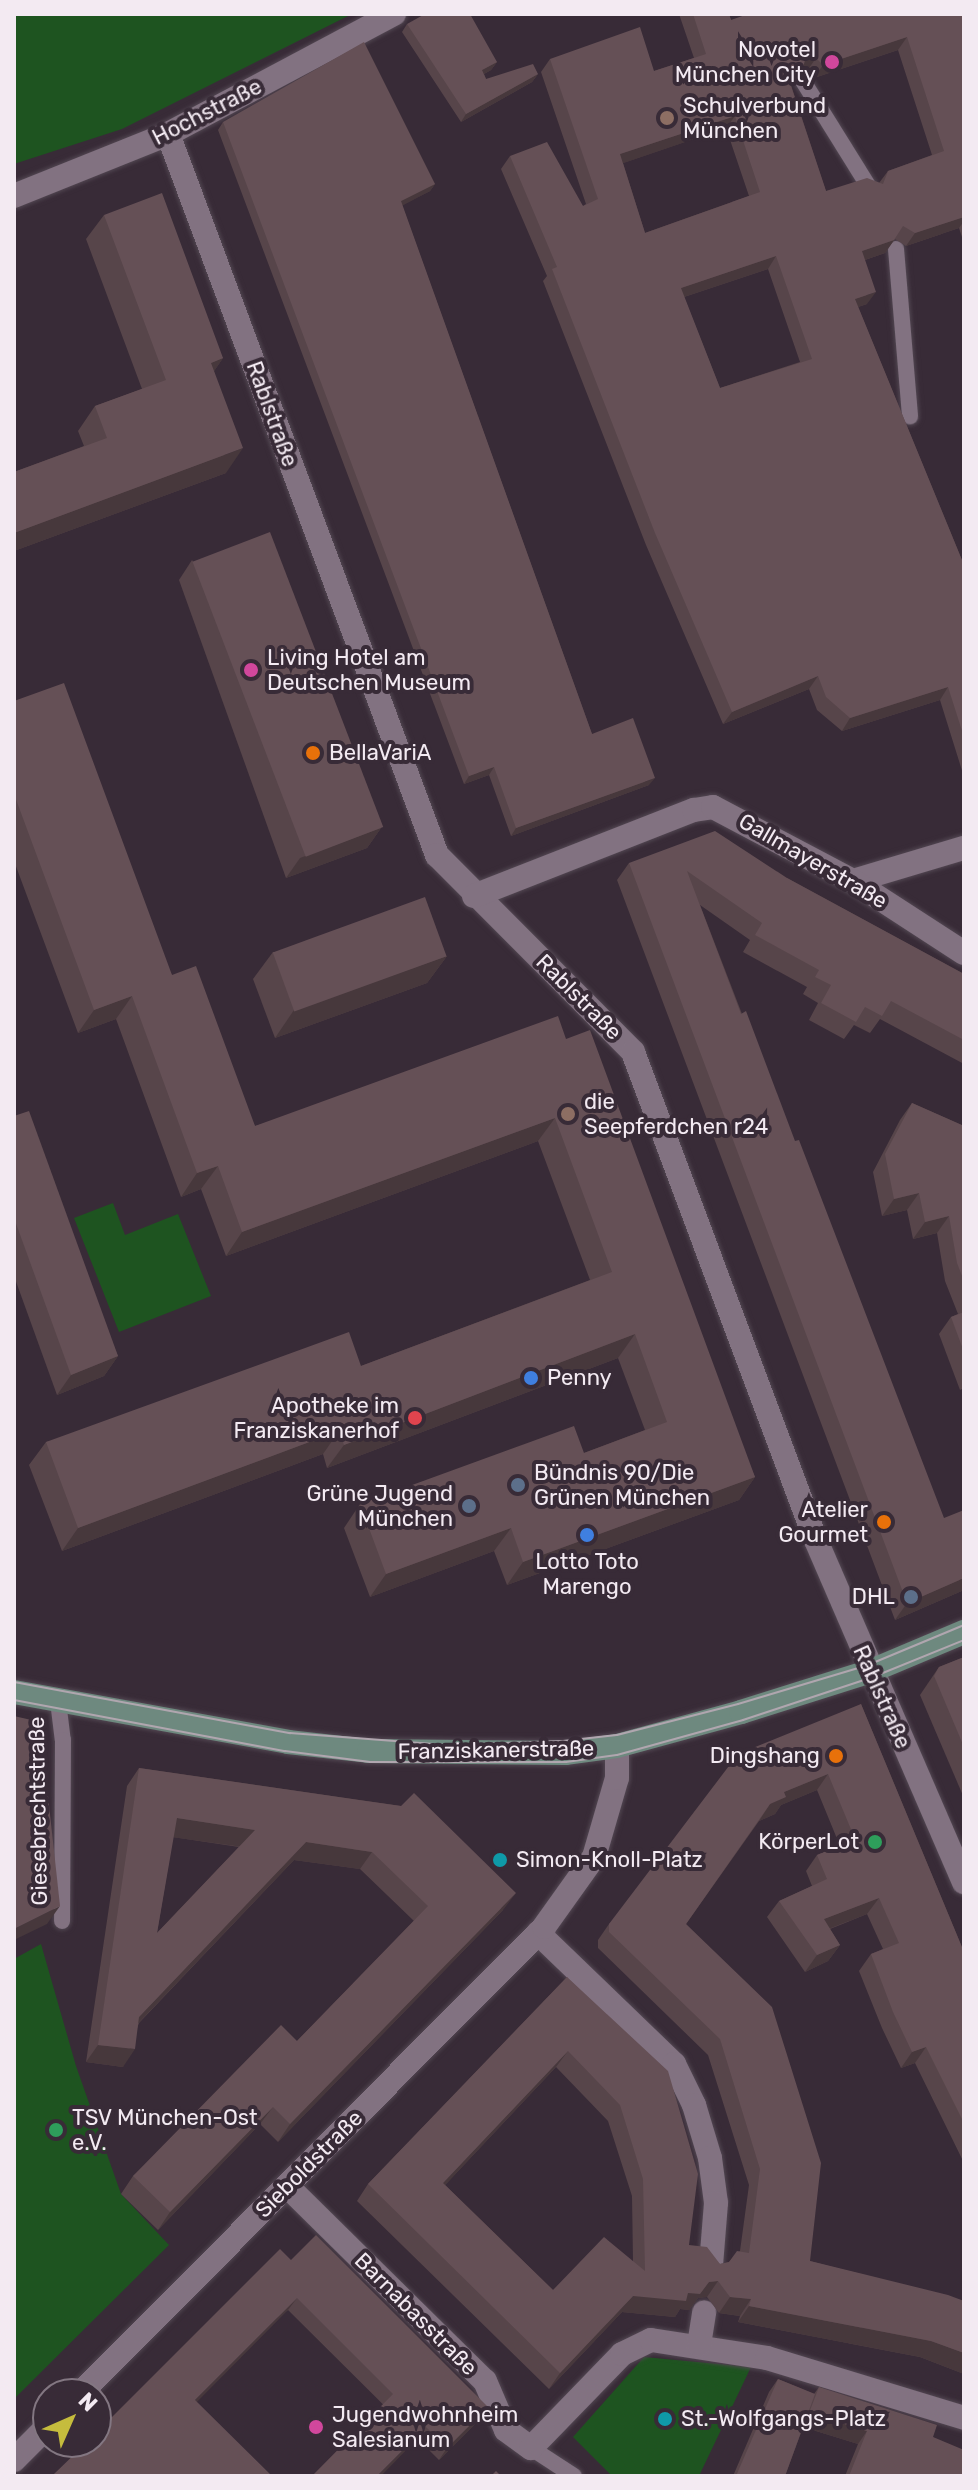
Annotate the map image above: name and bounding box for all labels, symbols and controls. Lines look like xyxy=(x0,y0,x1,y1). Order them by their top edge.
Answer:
place label: Novotel München City xyxy=(675,36,816,88)
marker: Novotel München City xyxy=(823,53,841,71)
street label: Hochstraße xyxy=(148,73,266,151)
place label: Schulverbund München xyxy=(683,92,826,144)
marker: Schulverbund München xyxy=(658,109,676,127)
street label: Rablstraße xyxy=(241,358,303,470)
place label: Living Hotel am Deutschen Museum xyxy=(267,644,471,696)
marker: Living Hotel am Deutschen Museum xyxy=(242,661,260,679)
place label: BellaVariA xyxy=(329,740,432,766)
marker: BellaVariA xyxy=(304,744,322,762)
street label: Gallmayerstraße xyxy=(734,808,892,914)
street label: Rablstraße xyxy=(531,949,627,1045)
place label: die Seepferdchen r24 xyxy=(584,1088,768,1140)
marker: die Seepferdchen r24 xyxy=(559,1105,577,1123)
place label: Penny xyxy=(547,1365,612,1391)
marker: Penny xyxy=(522,1369,540,1387)
place label: Apotheke im Franziskanerhof xyxy=(233,1392,399,1444)
marker: Apotheke im Franziskanerhof xyxy=(406,1409,424,1427)
place label: Bündnis 90/Die Grünen München xyxy=(534,1459,710,1510)
marker: Bündnis 90/Die Grünen München xyxy=(509,1476,527,1494)
place label: Grüne Jugend München xyxy=(306,1480,453,1532)
place label: Atelier Gourmet xyxy=(778,1496,868,1548)
marker: Grüne Jugend München xyxy=(460,1497,478,1515)
marker: Atelier Gourmet xyxy=(875,1513,893,1531)
marker: Lotto Toto Marengo xyxy=(578,1526,596,1544)
place label: Lotto Toto Marengo xyxy=(535,1548,639,1600)
place label: DHL xyxy=(852,1584,895,1610)
marker: DHL xyxy=(902,1588,920,1606)
street label: Rablstraße xyxy=(847,1641,917,1753)
street label: Giesebrechtstraße xyxy=(23,1716,53,1906)
street label: Franziskanerstraße xyxy=(397,1735,595,1765)
place label: Dingshang xyxy=(710,1743,820,1769)
marker: Dingshang xyxy=(827,1747,845,1765)
place label: KörperLot xyxy=(758,1829,859,1855)
marker: KörperLot xyxy=(866,1833,884,1851)
place label: Simon-Knoll-Platz xyxy=(516,1847,703,1873)
marker: Simon-Knoll-Platz xyxy=(491,1851,509,1869)
place label: TSV München-Ost e.V. xyxy=(72,2104,258,2156)
street label: Sieboldstraße xyxy=(250,2105,368,2223)
marker: TSV München-Ost e.V. xyxy=(47,2121,65,2139)
street label: Barnabasstraße xyxy=(349,2247,483,2381)
north arrow xyxy=(32,2378,112,2458)
text: N xyxy=(73,2387,103,2417)
place label: Jugendwohnheim Salesianum xyxy=(332,2401,518,2452)
place label: St.-Wolfgangs-Platz xyxy=(681,2406,886,2432)
marker: St.-Wolfgangs-Platz xyxy=(656,2410,674,2428)
marker: Jugendwohnheim Salesianum xyxy=(307,2418,325,2436)

